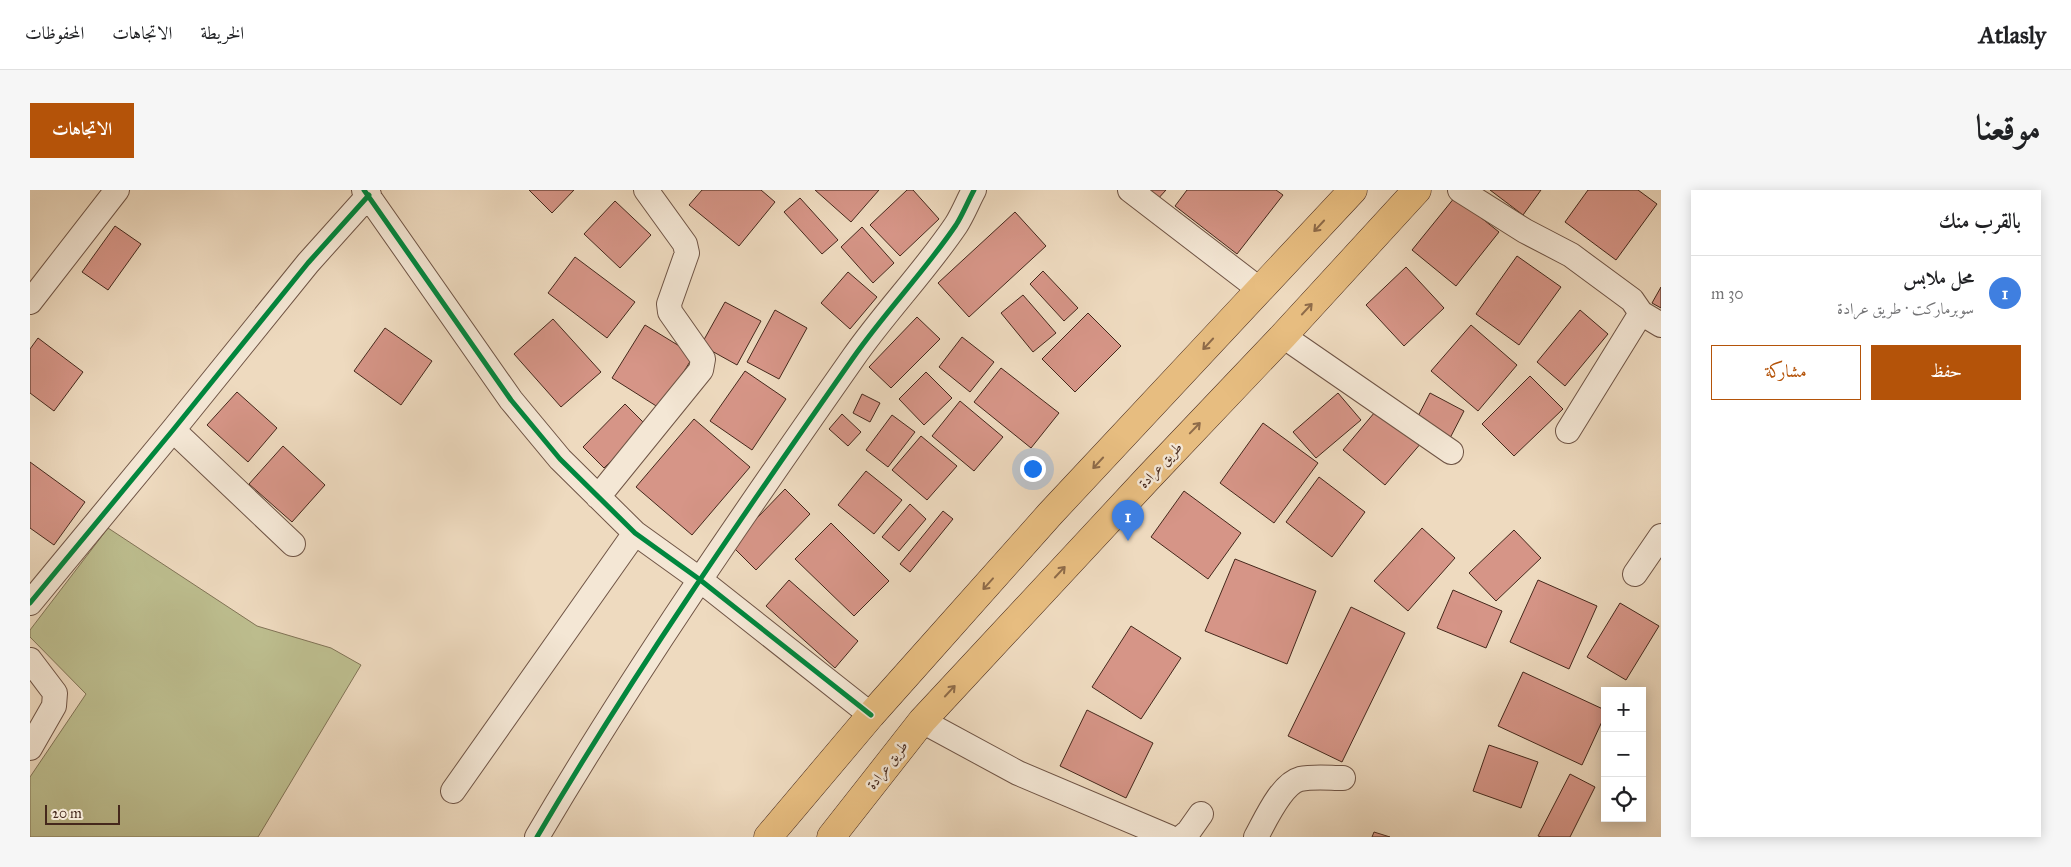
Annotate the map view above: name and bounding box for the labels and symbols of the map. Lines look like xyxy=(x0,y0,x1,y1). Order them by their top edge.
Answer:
one-way arrow xyxy=(1313,219,1325,232)
one-way arrow xyxy=(1301,303,1313,316)
one-way arrow xyxy=(1202,338,1214,351)
one-way arrow xyxy=(1189,422,1201,434)
street label: طريق عرادة xyxy=(1135,439,1187,492)
your location xyxy=(1020,456,1046,482)
one-way arrow xyxy=(1092,457,1104,470)
pin: 1 xyxy=(1112,500,1144,541)
one-way arrow xyxy=(1054,565,1066,578)
one-way arrow xyxy=(983,577,994,590)
one-way arrow xyxy=(944,684,956,697)
street label: طريق عرادة xyxy=(863,738,912,793)
scale bar xyxy=(45,802,120,825)

